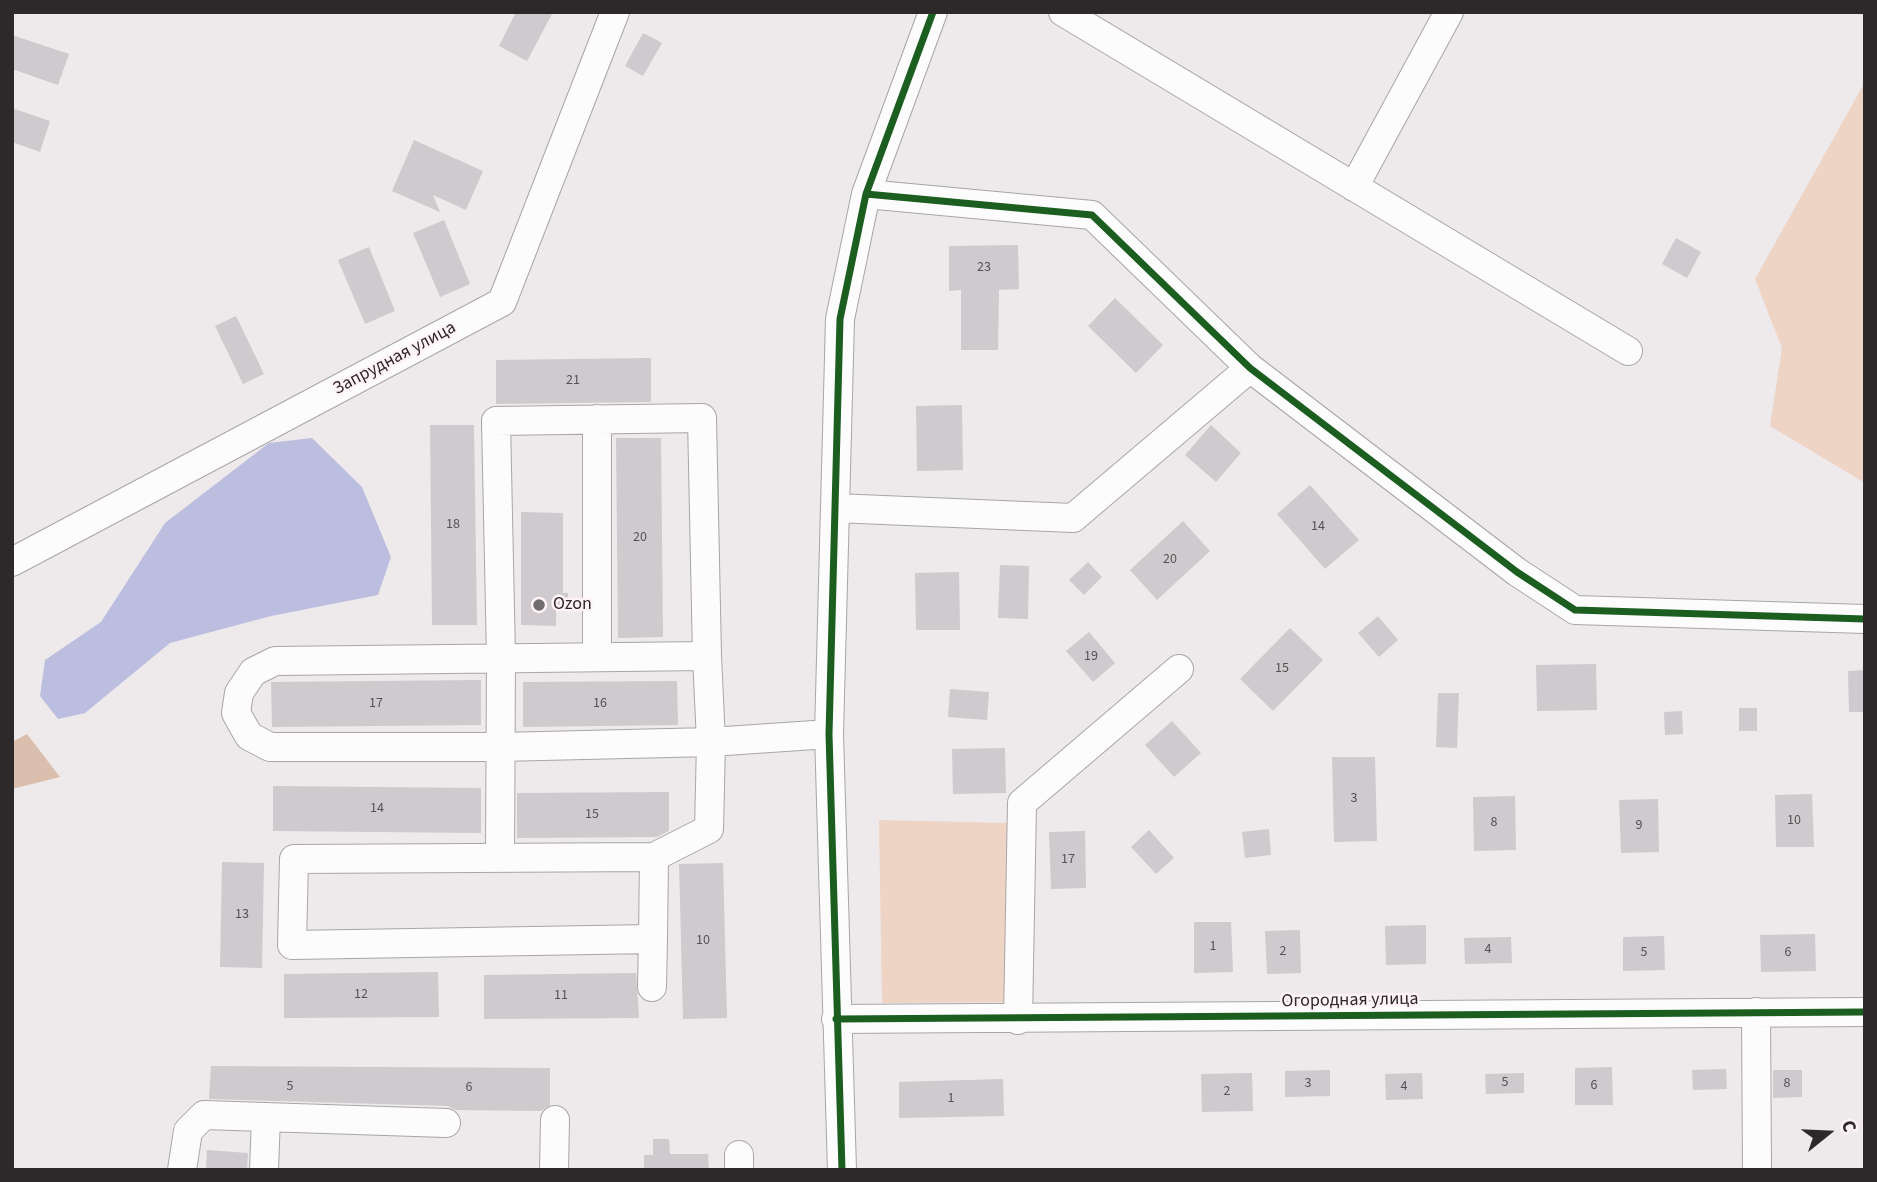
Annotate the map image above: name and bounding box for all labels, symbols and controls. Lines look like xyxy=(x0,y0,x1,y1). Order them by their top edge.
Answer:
house number: 23 xyxy=(977,260,991,276)
street label: Запрудная улица xyxy=(330,318,460,400)
house number: 21 xyxy=(566,373,580,389)
house number: 18 xyxy=(446,517,460,533)
house number: 14 xyxy=(1311,519,1325,535)
house number: 20 xyxy=(633,530,647,546)
house number: 20 xyxy=(1163,552,1177,568)
place label: Ozon xyxy=(553,594,592,616)
marker: Ozon xyxy=(531,597,547,613)
house number: 19 xyxy=(1084,649,1098,665)
house number: 15 xyxy=(1275,661,1289,677)
house number: 17 xyxy=(369,696,383,712)
house number: 16 xyxy=(593,696,607,712)
house number: 3 xyxy=(1351,791,1357,807)
house number: 14 xyxy=(370,801,384,817)
house number: 15 xyxy=(585,807,599,823)
house number: 10 xyxy=(1787,813,1801,829)
house number: 8 xyxy=(1491,815,1497,831)
house number: 9 xyxy=(1636,818,1642,834)
house number: 17 xyxy=(1061,852,1075,868)
house number: 13 xyxy=(235,907,249,923)
house number: 10 xyxy=(696,933,710,949)
house number: 1 xyxy=(1210,939,1216,955)
house number: 4 xyxy=(1485,942,1491,958)
house number: 2 xyxy=(1280,944,1286,960)
house number: 5 xyxy=(1641,945,1647,961)
house number: 6 xyxy=(1785,945,1791,961)
house number: 12 xyxy=(354,987,368,1003)
house number: 11 xyxy=(554,988,568,1004)
street label: Огородная улица xyxy=(1281,989,1419,1013)
house number: 5 xyxy=(1502,1075,1508,1091)
house number: 3 xyxy=(1305,1076,1311,1092)
house number: 8 xyxy=(1784,1076,1790,1092)
house number: 6 xyxy=(1591,1078,1597,1094)
house number: 5 xyxy=(287,1079,293,1095)
house number: 4 xyxy=(1401,1079,1407,1095)
house number: 6 xyxy=(466,1080,472,1096)
house number: 2 xyxy=(1224,1084,1230,1100)
house number: 1 xyxy=(948,1091,954,1107)
north arrow xyxy=(1793,1098,1863,1168)
text: С xyxy=(1834,1117,1863,1136)

